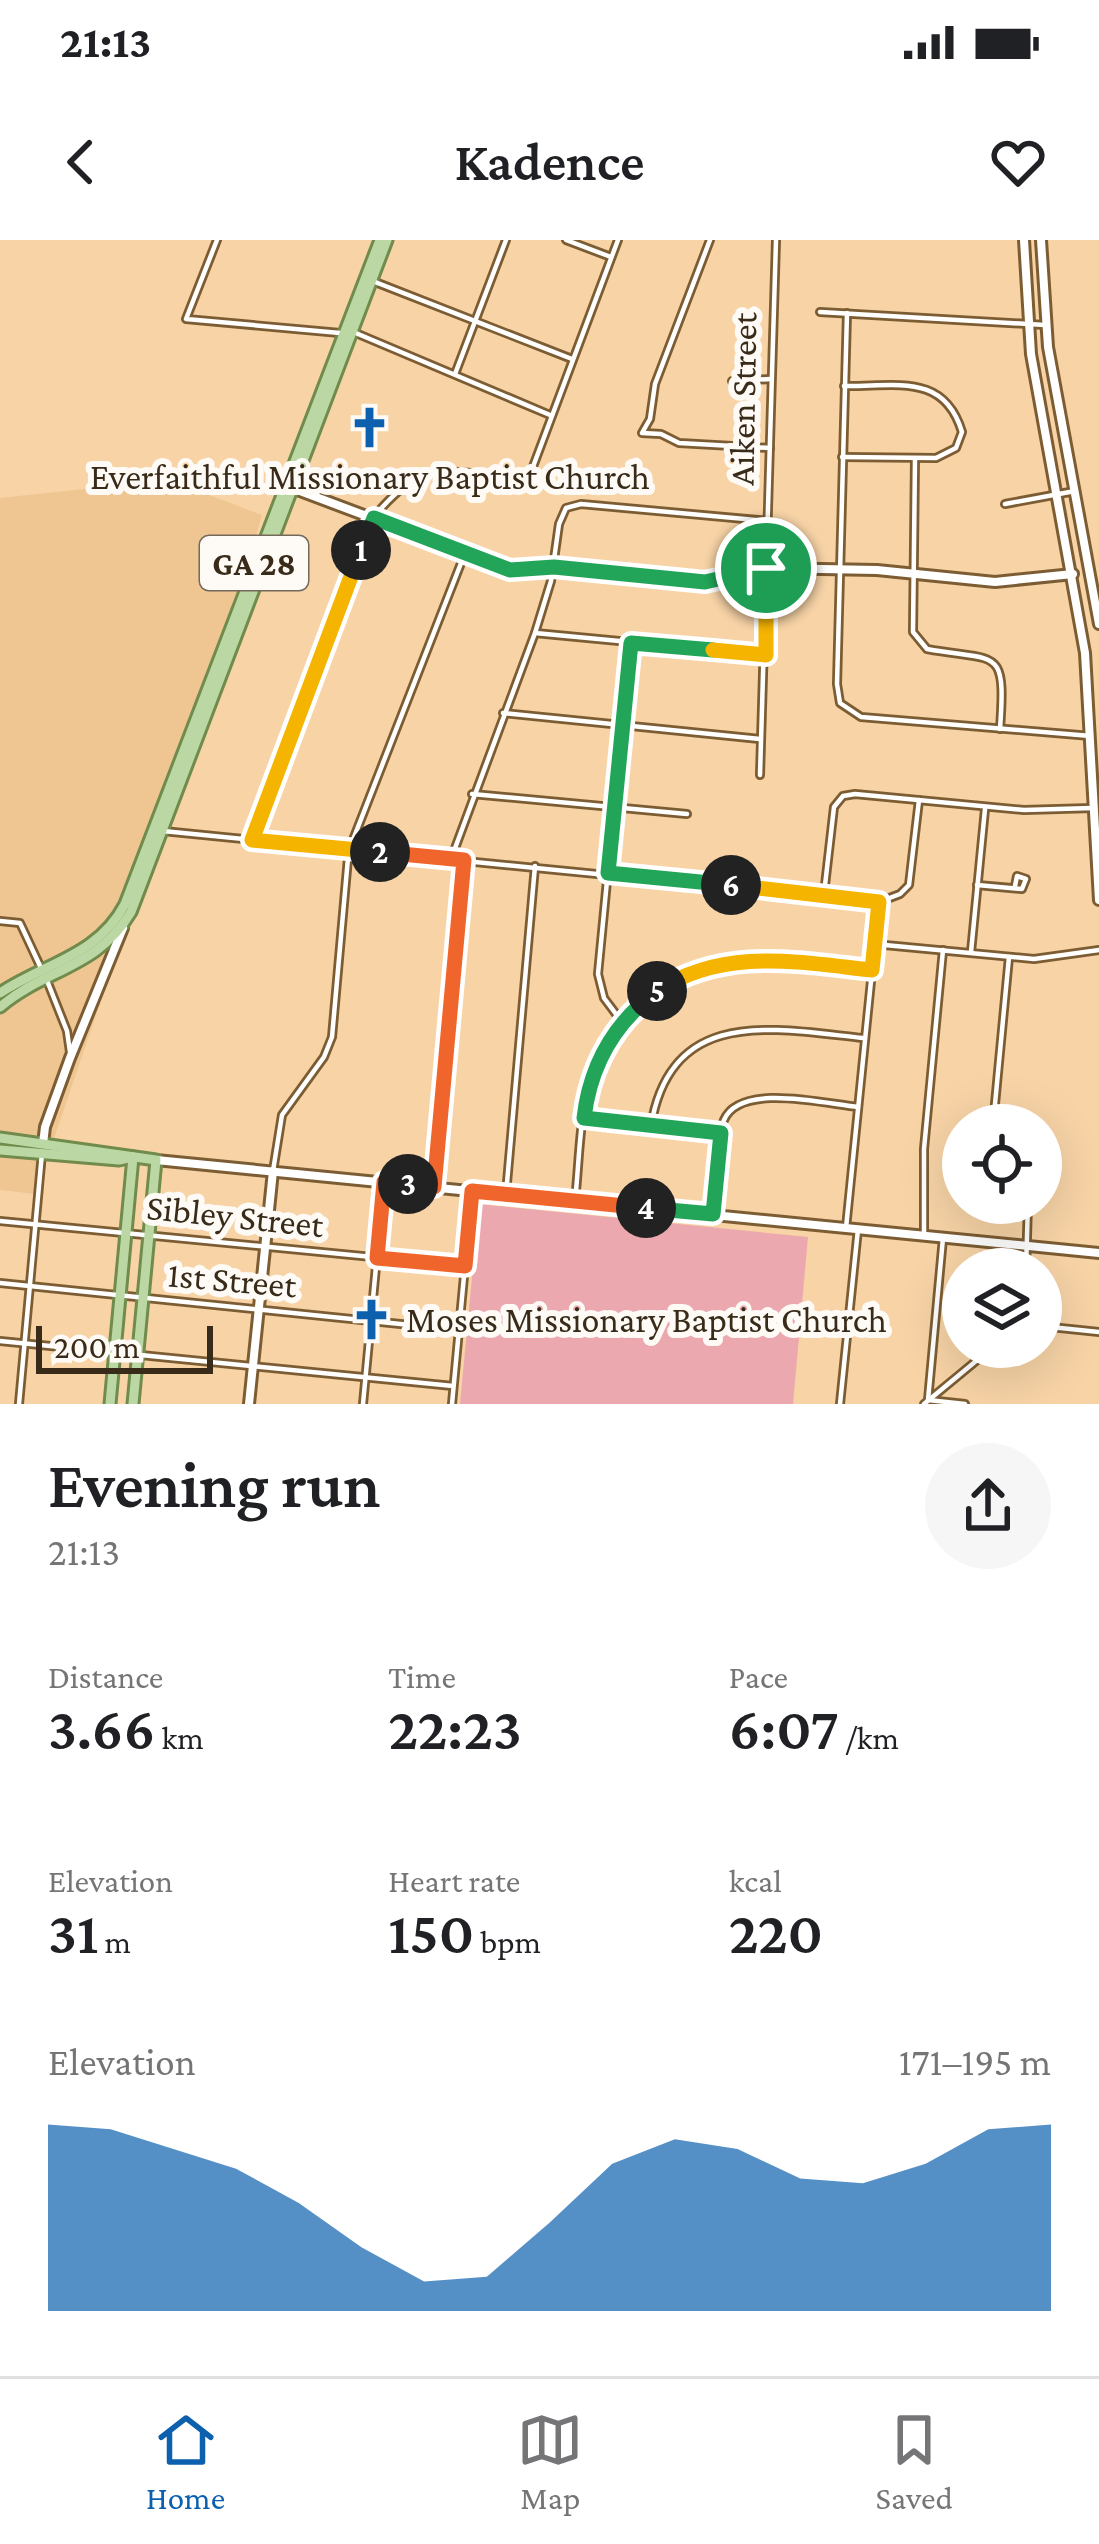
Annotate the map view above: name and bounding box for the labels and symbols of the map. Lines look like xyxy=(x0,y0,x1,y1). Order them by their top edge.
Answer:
street label: Aiken Street xyxy=(721,311,765,486)
church icon: Everfaithful Missionary Baptist Church xyxy=(347,404,393,450)
place label: Everfaithful Missionary Baptist Church xyxy=(90,457,650,497)
pin xyxy=(715,517,817,619)
pin: 1 xyxy=(331,520,391,580)
road number: GA 28 xyxy=(200,536,308,590)
pin: 2 xyxy=(350,822,410,882)
pin: 6 xyxy=(701,855,761,915)
pin: 5 xyxy=(627,961,687,1021)
pin: 3 xyxy=(378,1154,438,1214)
pin: 4 xyxy=(616,1178,676,1238)
street label: Sibley Street xyxy=(145,1187,326,1245)
street label: 1st Street xyxy=(166,1254,299,1306)
church icon: Moses Missionary Baptist Church xyxy=(349,1297,395,1343)
place label: Moses Missionary Baptist Church xyxy=(406,1300,887,1340)
scale bar xyxy=(36,1320,213,1373)

